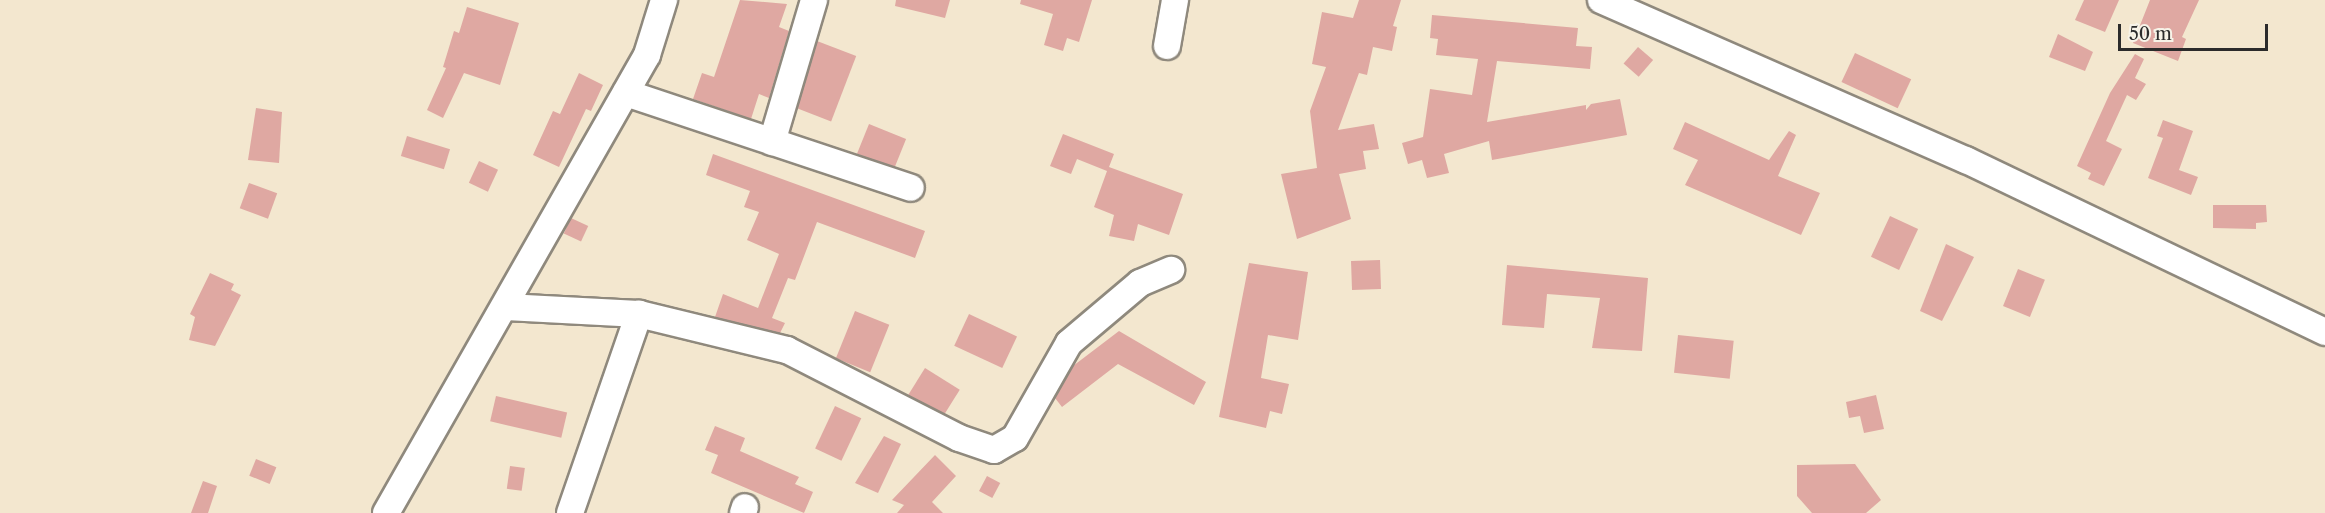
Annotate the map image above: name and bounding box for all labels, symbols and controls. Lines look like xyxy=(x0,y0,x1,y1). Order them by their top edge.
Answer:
scale bar xyxy=(2121,12,2271,50)
text: 50 m xyxy=(2129,23,2172,45)

